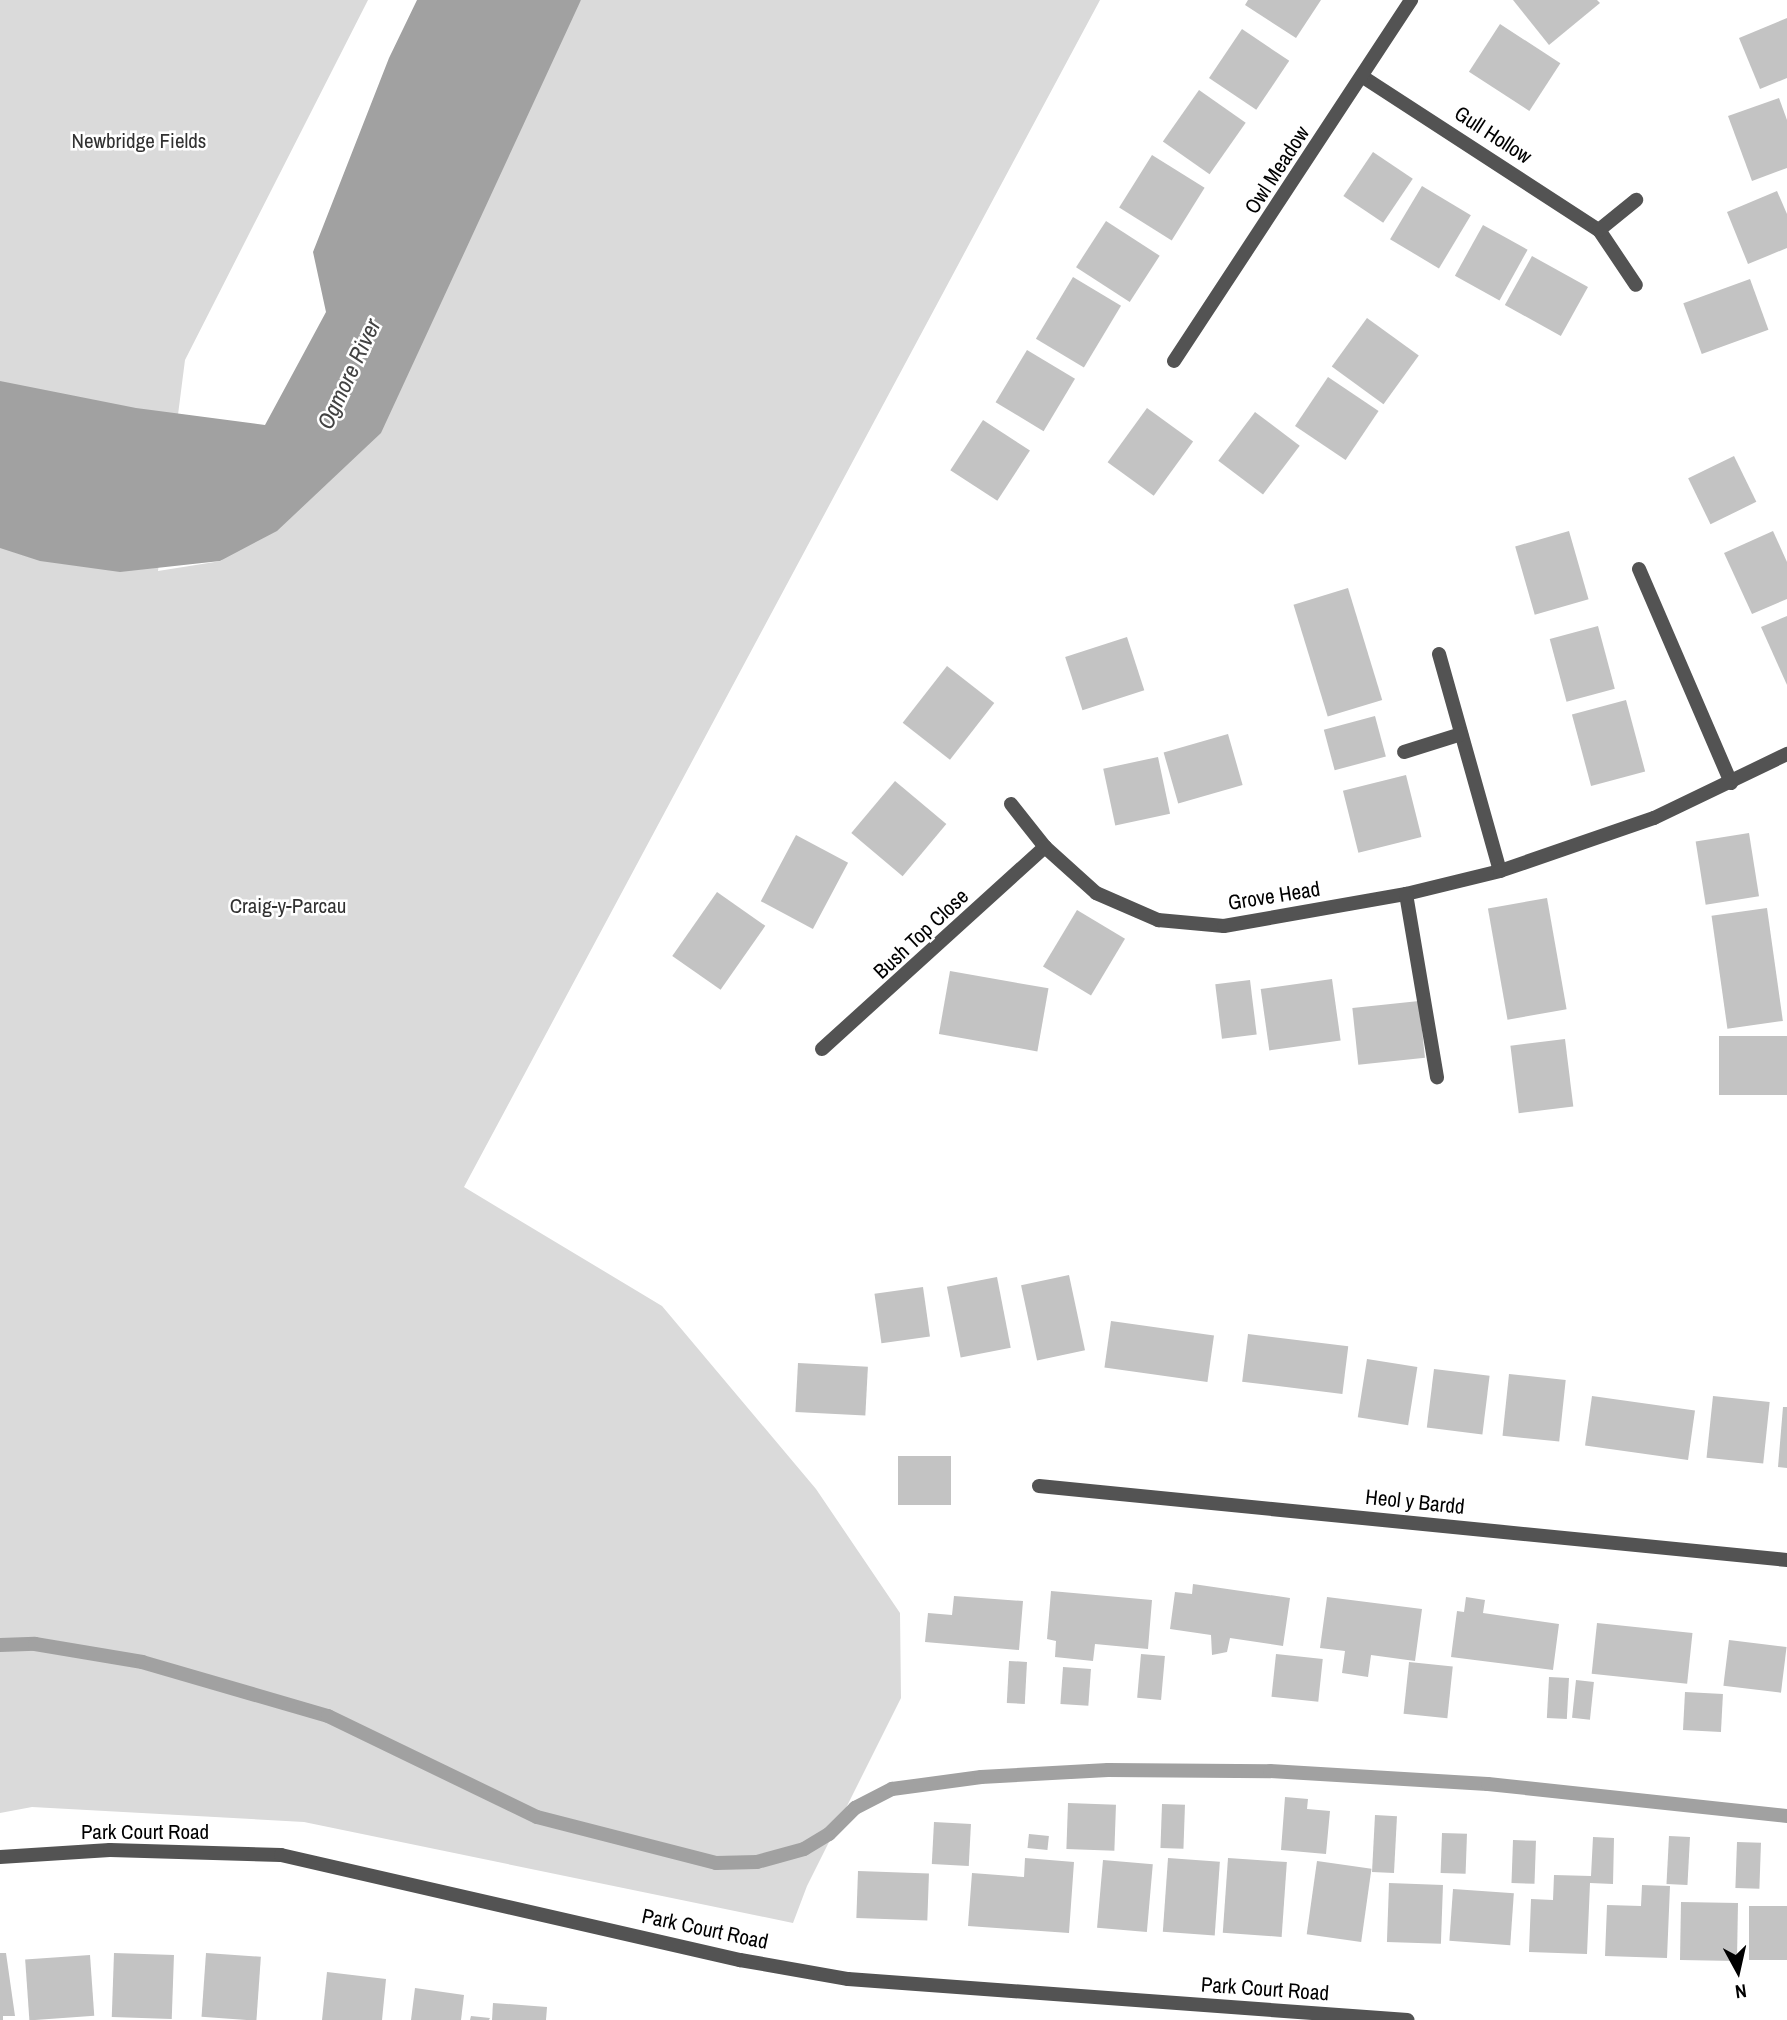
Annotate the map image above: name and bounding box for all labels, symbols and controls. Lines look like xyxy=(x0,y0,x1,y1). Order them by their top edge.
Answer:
street label: Gull Hollow xyxy=(1450,101,1536,169)
street label: Owl Meadow xyxy=(1239,121,1315,219)
park label: Newbridge Fields xyxy=(72,128,206,154)
water label: Ogmore River xyxy=(311,315,387,433)
street label: Grove Head xyxy=(1226,876,1322,916)
street label: Bush Top Close xyxy=(868,884,974,984)
park label: Craig-y-Parcau xyxy=(230,893,346,919)
street label: Heol y Bardd xyxy=(1364,1484,1466,1520)
street label: Park Court Road xyxy=(81,1819,209,1845)
street label: Park Court Road xyxy=(640,1903,770,1955)
north arrow xyxy=(1703,1936,1773,2006)
street label: Park Court Road xyxy=(1200,1972,1330,2006)
text: N xyxy=(1734,1978,1748,2005)

